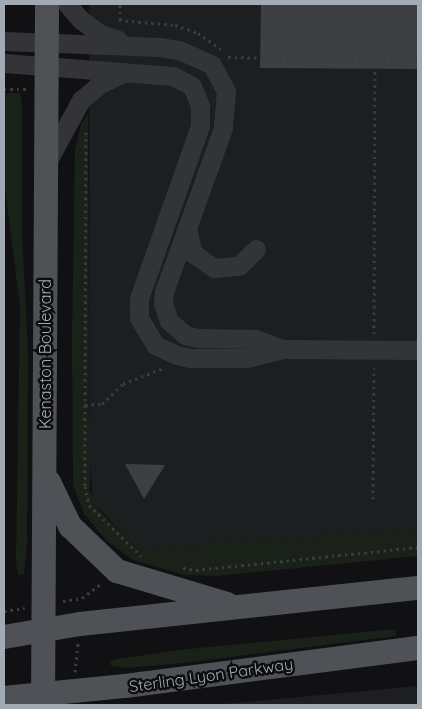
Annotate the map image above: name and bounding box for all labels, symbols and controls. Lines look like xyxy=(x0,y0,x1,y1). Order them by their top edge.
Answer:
street label: Kenaston Boulevard xyxy=(35,279,55,429)
street label: Sterling Lyon Parkway xyxy=(128,654,294,696)

